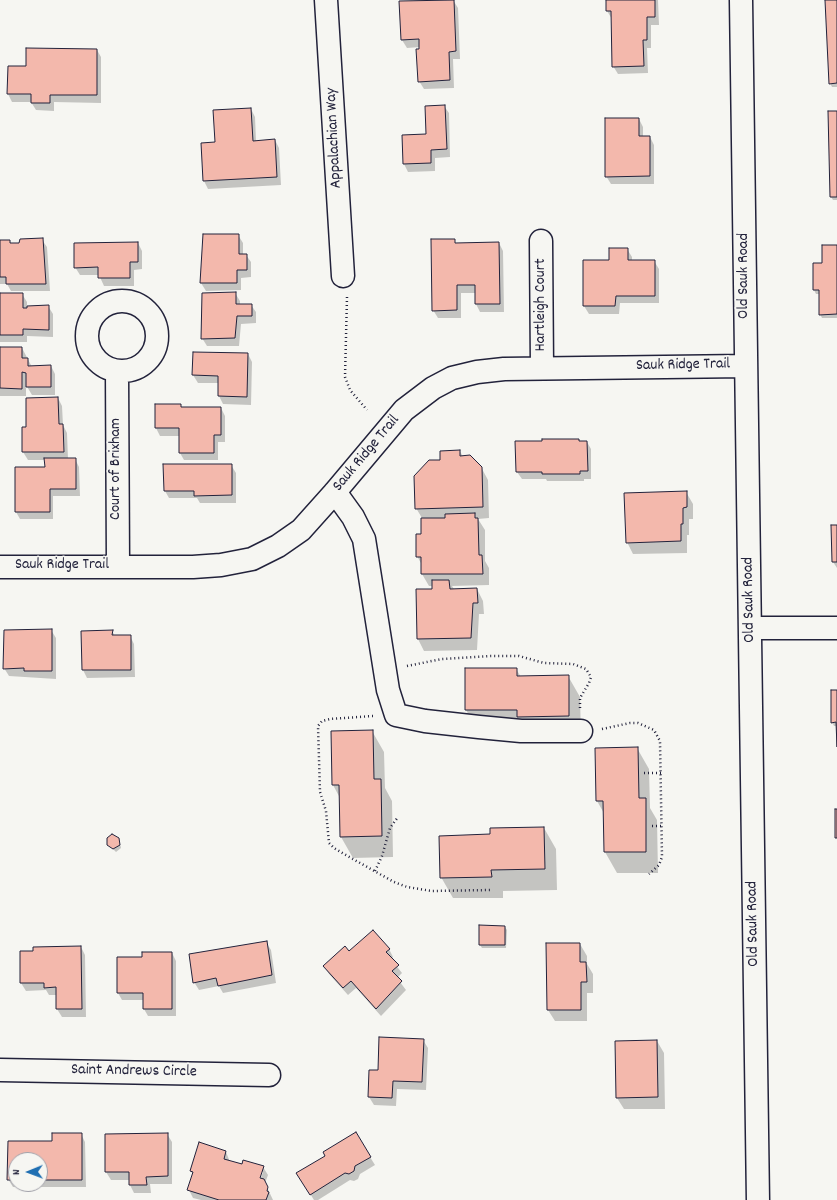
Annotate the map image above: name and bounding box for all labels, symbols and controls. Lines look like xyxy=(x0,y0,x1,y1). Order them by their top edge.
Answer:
street label: Appalachian Way xyxy=(323,87,347,189)
street label: Old Sauk Road xyxy=(735,233,755,319)
street label: Hartleigh Court xyxy=(532,258,552,352)
street label: Sauk Ridge Trail xyxy=(636,356,730,376)
street label: Sauk Ridge Trail xyxy=(329,412,405,496)
street label: Court of Brixham xyxy=(107,418,127,520)
street label: Sauk Ridge Trail xyxy=(15,556,109,576)
street label: Old Sauk Road xyxy=(740,557,760,643)
street label: Old Sauk Road xyxy=(744,881,764,967)
street label: Saint Andrews Circle xyxy=(71,1061,197,1083)
north arrow xyxy=(8,1152,48,1192)
text: N xyxy=(9,1169,25,1175)

